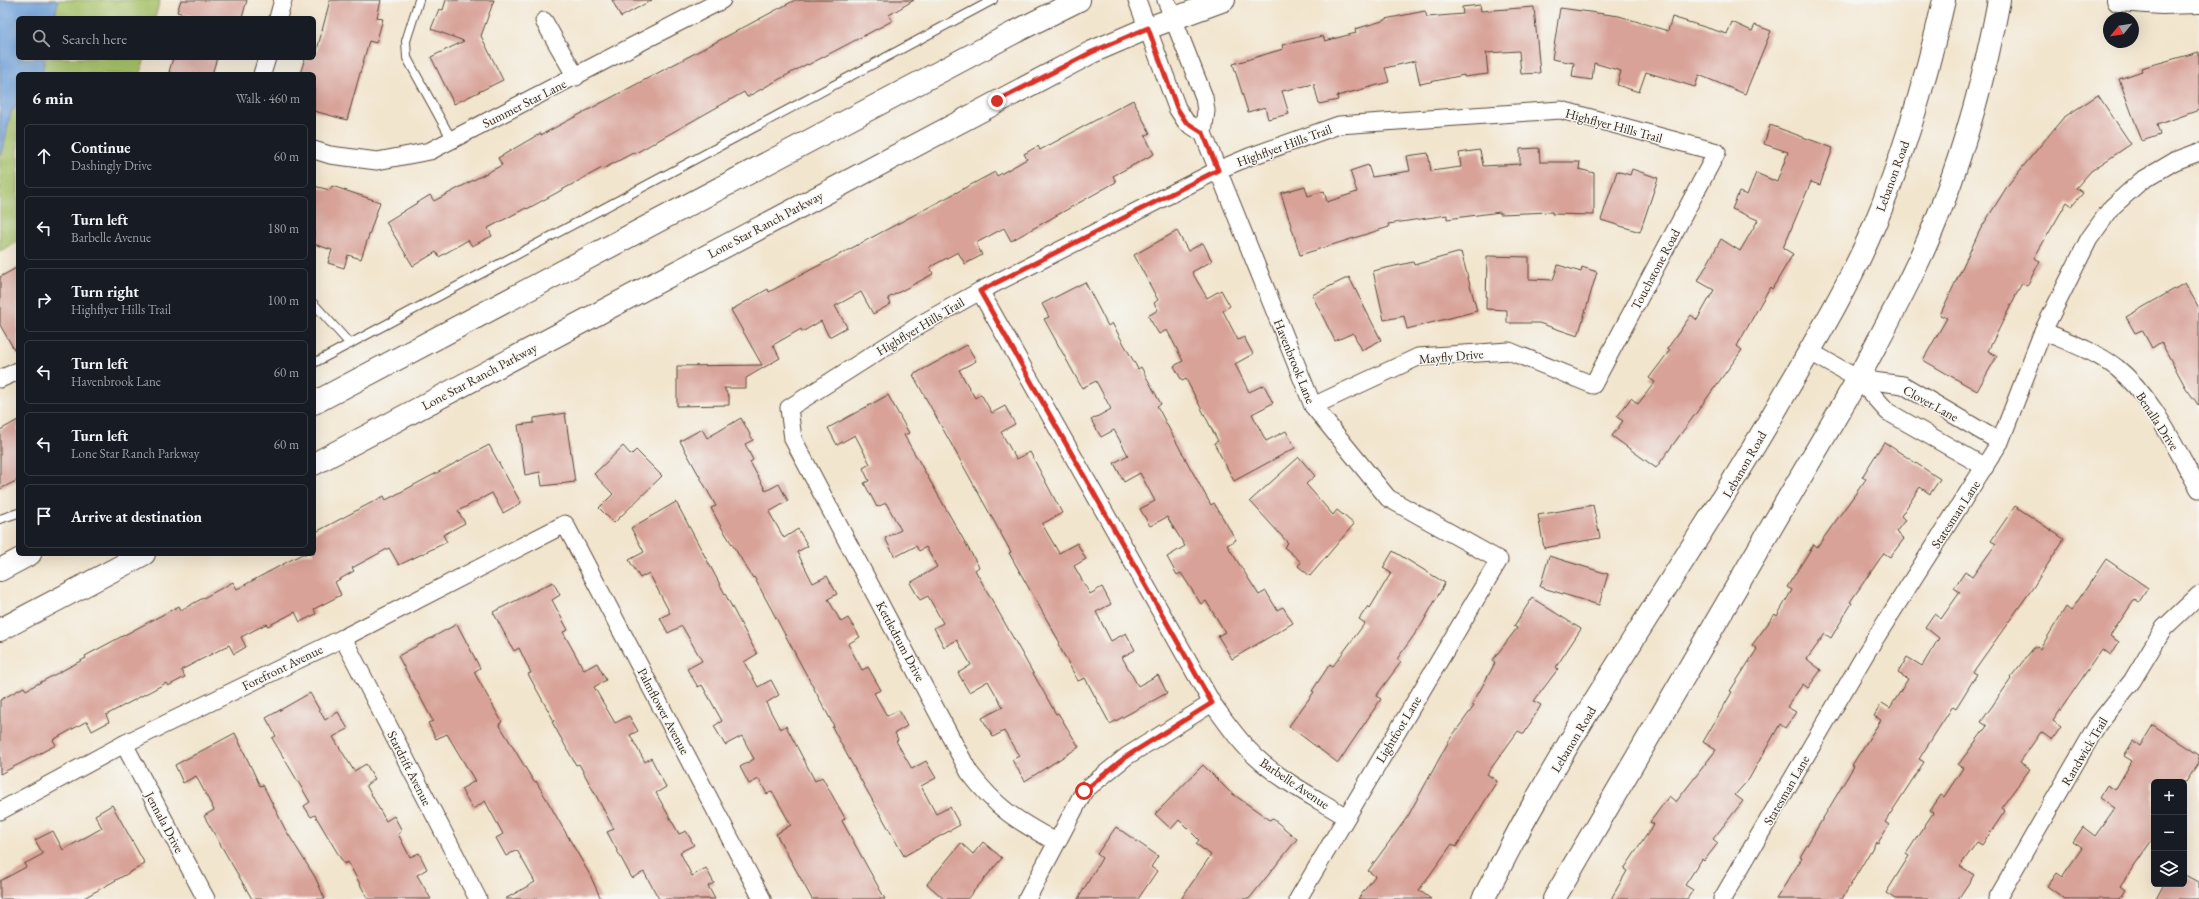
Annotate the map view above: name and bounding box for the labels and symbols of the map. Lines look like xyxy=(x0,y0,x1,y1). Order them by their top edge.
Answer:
north arrow xyxy=(2103,12,2139,48)
street label: Summer Star Lane xyxy=(479,75,569,132)
route end xyxy=(988,92,1006,110)
street label: Highflyer Hills Trail xyxy=(1563,104,1664,147)
street label: Highflyer Hills Trail xyxy=(1234,120,1334,171)
street label: Lebanon Road xyxy=(1872,138,1913,214)
street label: Lone Star Ranch Parkway xyxy=(705,187,826,262)
street label: Touchstone Road xyxy=(1627,226,1684,313)
street label: Highflyer Hills Trail xyxy=(873,293,968,359)
street label: Havenbrook Lane xyxy=(1270,316,1319,406)
street label: Lone Star Ranch Parkway xyxy=(419,339,540,414)
street label: Mayfly Drive xyxy=(1418,345,1484,368)
street label: Clover Lane xyxy=(1900,381,1961,426)
street label: Benalla Drive xyxy=(2132,389,2183,454)
street label: Lebanon Road xyxy=(1719,427,1771,501)
street label: Statesman Lane xyxy=(1927,477,1984,552)
street label: Kettledrum Drive xyxy=(872,598,929,684)
street label: Forefront Avenue xyxy=(239,641,325,694)
street label: Palmflower Avenue xyxy=(634,665,694,757)
street label: Lightfoot Lane xyxy=(1372,693,1425,766)
street label: Lebanon Road xyxy=(1547,703,1600,775)
street label: Randwick Trail xyxy=(2057,714,2112,789)
street label: Stardrift Avenue xyxy=(383,728,436,809)
street label: Statesman Lane xyxy=(1760,752,1813,828)
street label: Barbelle Avenue xyxy=(1257,754,1333,813)
route start xyxy=(1075,782,1093,800)
street label: Jennala Drive xyxy=(141,788,188,856)

